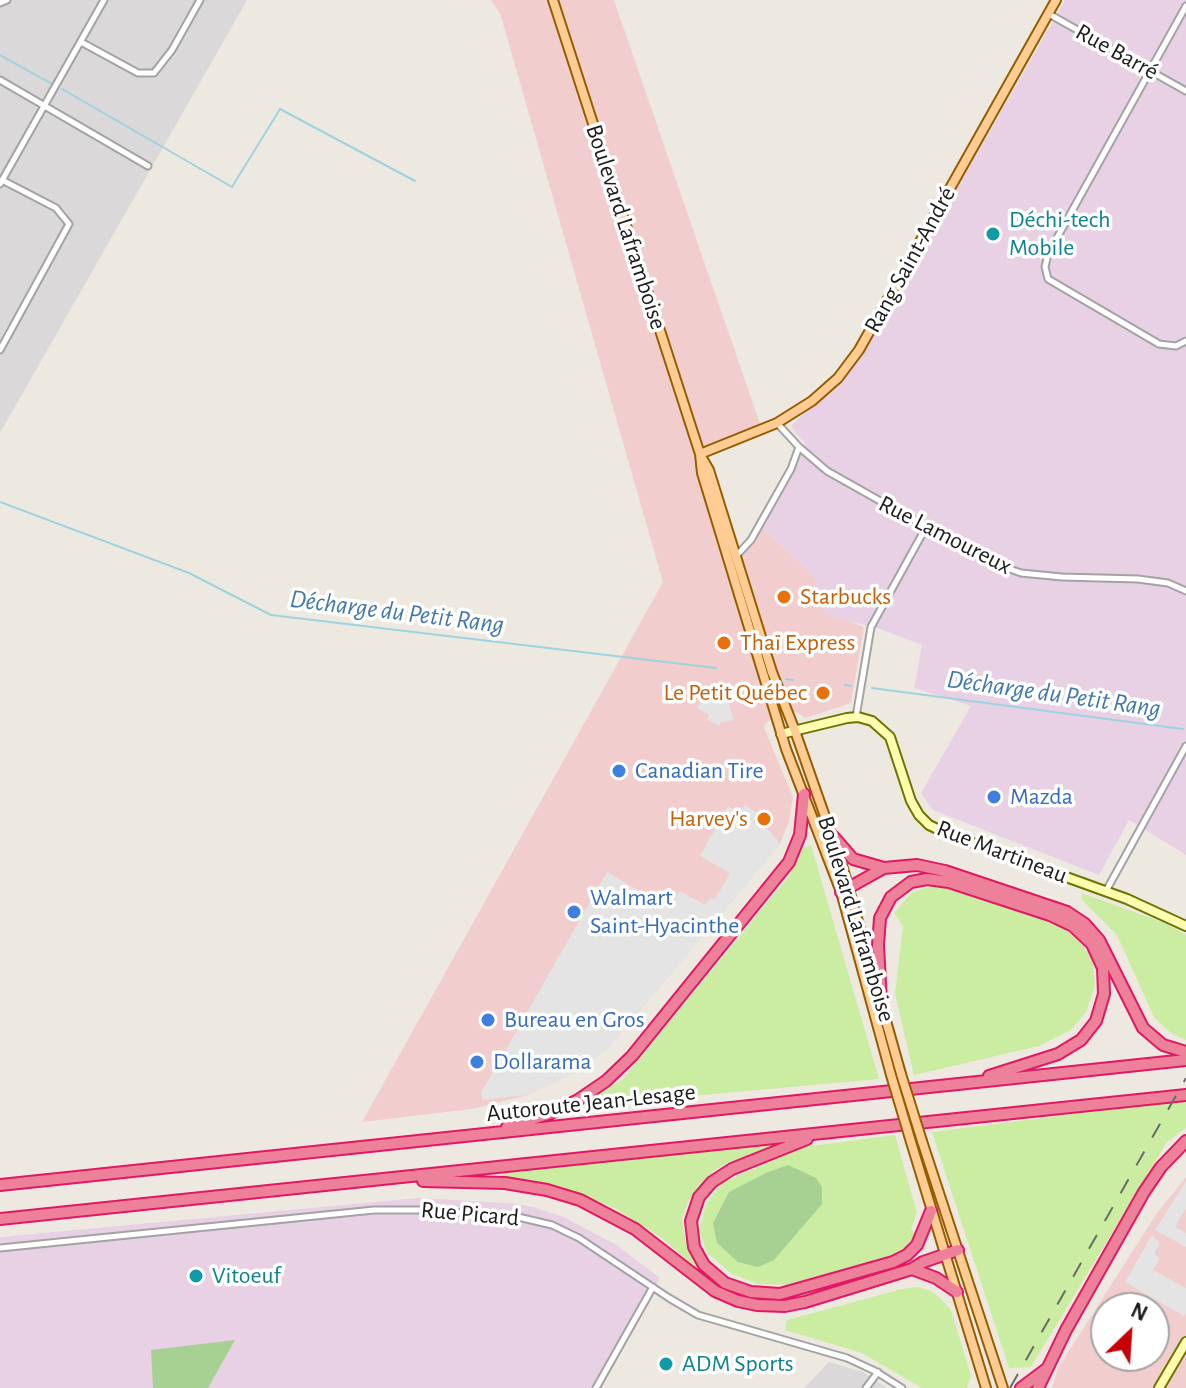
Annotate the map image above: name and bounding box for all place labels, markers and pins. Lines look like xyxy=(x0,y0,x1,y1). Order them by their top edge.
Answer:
place label: Déchi-tech Mobile xyxy=(1009,206,1111,262)
marker: Déchi-tech Mobile xyxy=(984,225,1002,243)
place label: Starbucks xyxy=(800,583,891,611)
marker: Starbucks xyxy=(775,588,793,606)
place label: Thaï Express xyxy=(740,629,855,657)
marker: Thaï Express xyxy=(715,634,733,652)
place label: Le Petit Québec xyxy=(663,679,807,707)
marker: Le Petit Québec xyxy=(814,684,832,702)
place label: Canadian Tire xyxy=(635,757,764,785)
marker: Canadian Tire xyxy=(610,762,628,780)
place label: Mazda xyxy=(1010,783,1073,811)
marker: Mazda xyxy=(985,788,1003,806)
place label: Harvey's xyxy=(669,805,748,833)
marker: Harvey's xyxy=(755,810,773,828)
place label: Walmart Saint-Hyacinthe xyxy=(590,884,739,940)
marker: Walmart Saint-Hyacinthe xyxy=(565,903,583,921)
place label: Bureau en Gros xyxy=(504,1006,645,1034)
marker: Bureau en Gros xyxy=(479,1011,497,1029)
place label: Dollarama xyxy=(493,1048,592,1076)
marker: Dollarama xyxy=(468,1053,486,1071)
place label: Vitoeuf xyxy=(212,1262,281,1290)
marker: Vitoeuf xyxy=(187,1267,205,1285)
place label: ADM Sports xyxy=(682,1350,794,1378)
marker: ADM Sports xyxy=(657,1355,675,1373)

